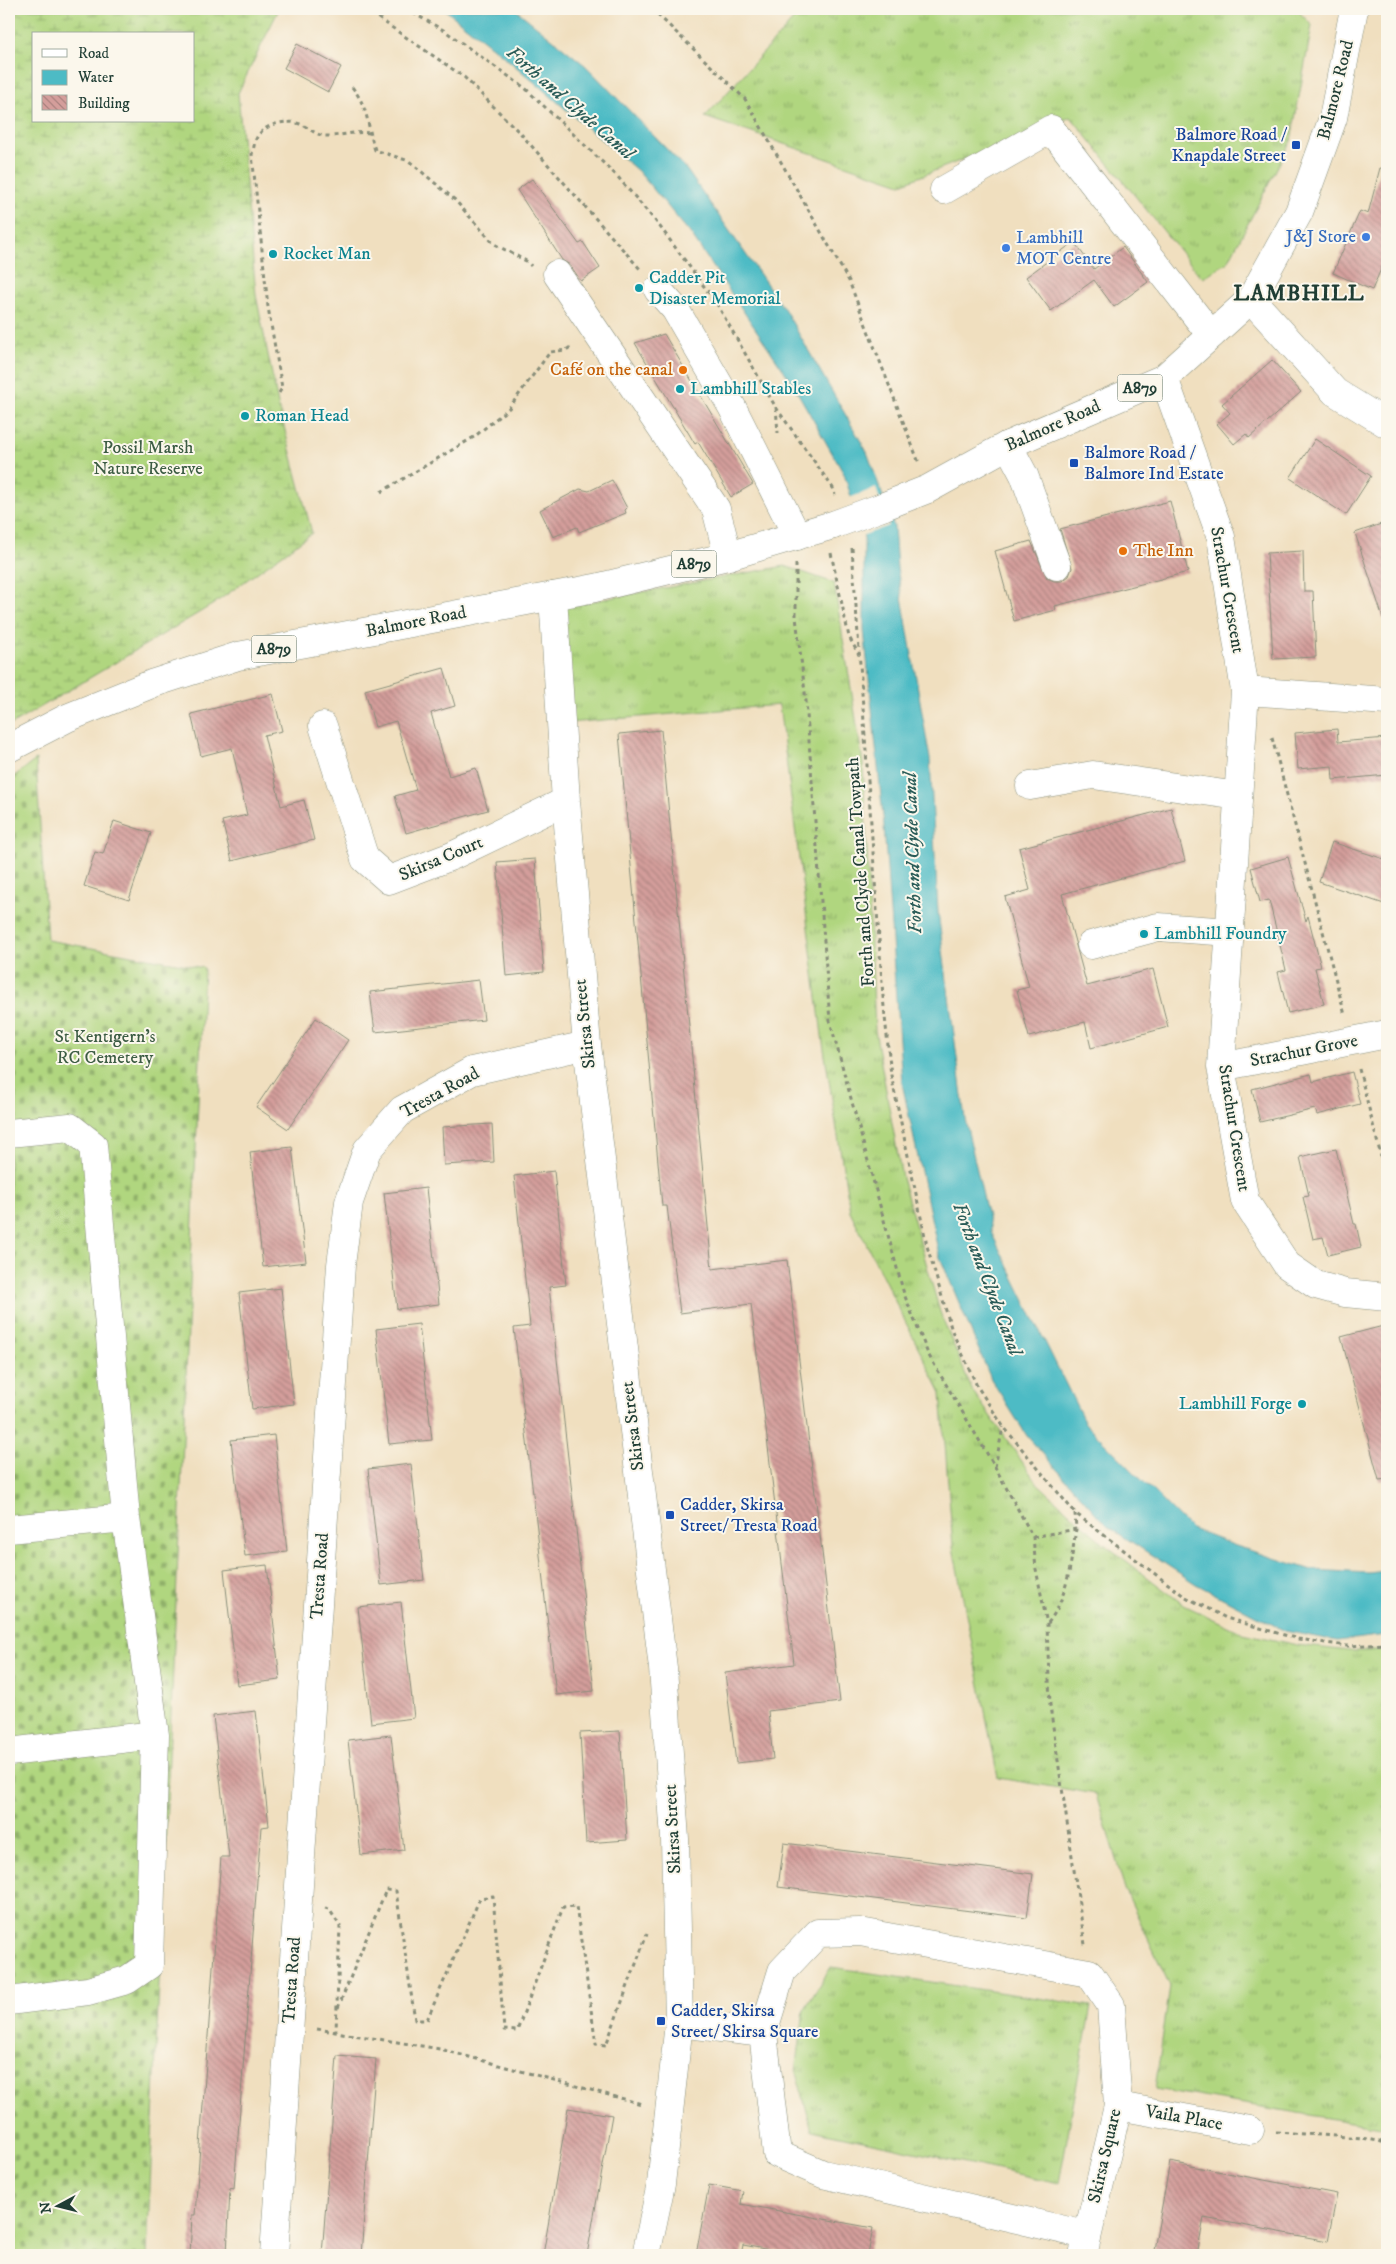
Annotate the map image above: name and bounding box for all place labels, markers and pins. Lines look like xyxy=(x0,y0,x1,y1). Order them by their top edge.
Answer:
place label: Balmore Road / Knapdale Street xyxy=(1171,124,1288,167)
marker: Balmore Road / Knapdale Street xyxy=(1290,139,1302,151)
place label: J&J Store xyxy=(1284,226,1356,248)
place label: Lambhill MOT Centre xyxy=(1016,227,1111,270)
marker: J&J Store xyxy=(1360,231,1372,243)
marker: Lambhill MOT Centre xyxy=(1000,242,1012,254)
place label: Rocket Man xyxy=(283,243,371,265)
marker: Rocket Man xyxy=(267,248,279,260)
place label: Cadder Pit Disaster Memorial xyxy=(649,267,781,310)
marker: Cadder Pit Disaster Memorial xyxy=(633,282,645,294)
place label: Café on the canal xyxy=(550,359,674,381)
marker: Café on the canal xyxy=(677,364,689,376)
place label: Lambhill Stables xyxy=(690,378,811,400)
marker: Lambhill Stables xyxy=(674,383,686,395)
place label: Roman Head xyxy=(255,405,349,427)
marker: Roman Head xyxy=(239,410,251,422)
place label: Balmore Road / Balmore Ind Estate xyxy=(1084,442,1224,485)
marker: Balmore Road / Balmore Ind Estate xyxy=(1068,457,1080,469)
place label: The Inn xyxy=(1133,540,1194,562)
marker: The Inn xyxy=(1117,545,1129,557)
place label: Lambhill Foundry xyxy=(1154,923,1287,945)
marker: Lambhill Foundry xyxy=(1138,928,1150,940)
place label: Lambhill Forge xyxy=(1179,1393,1292,1415)
marker: Lambhill Forge xyxy=(1296,1398,1308,1410)
place label: Cadder, Skirsa Street/ Tresta Road xyxy=(680,1494,818,1537)
marker: Cadder, Skirsa Street/ Tresta Road xyxy=(664,1509,676,1521)
place label: Cadder, Skirsa Street/ Skirsa Square xyxy=(671,2000,818,2043)
marker: Cadder, Skirsa Street/ Skirsa Square xyxy=(655,2015,667,2027)

